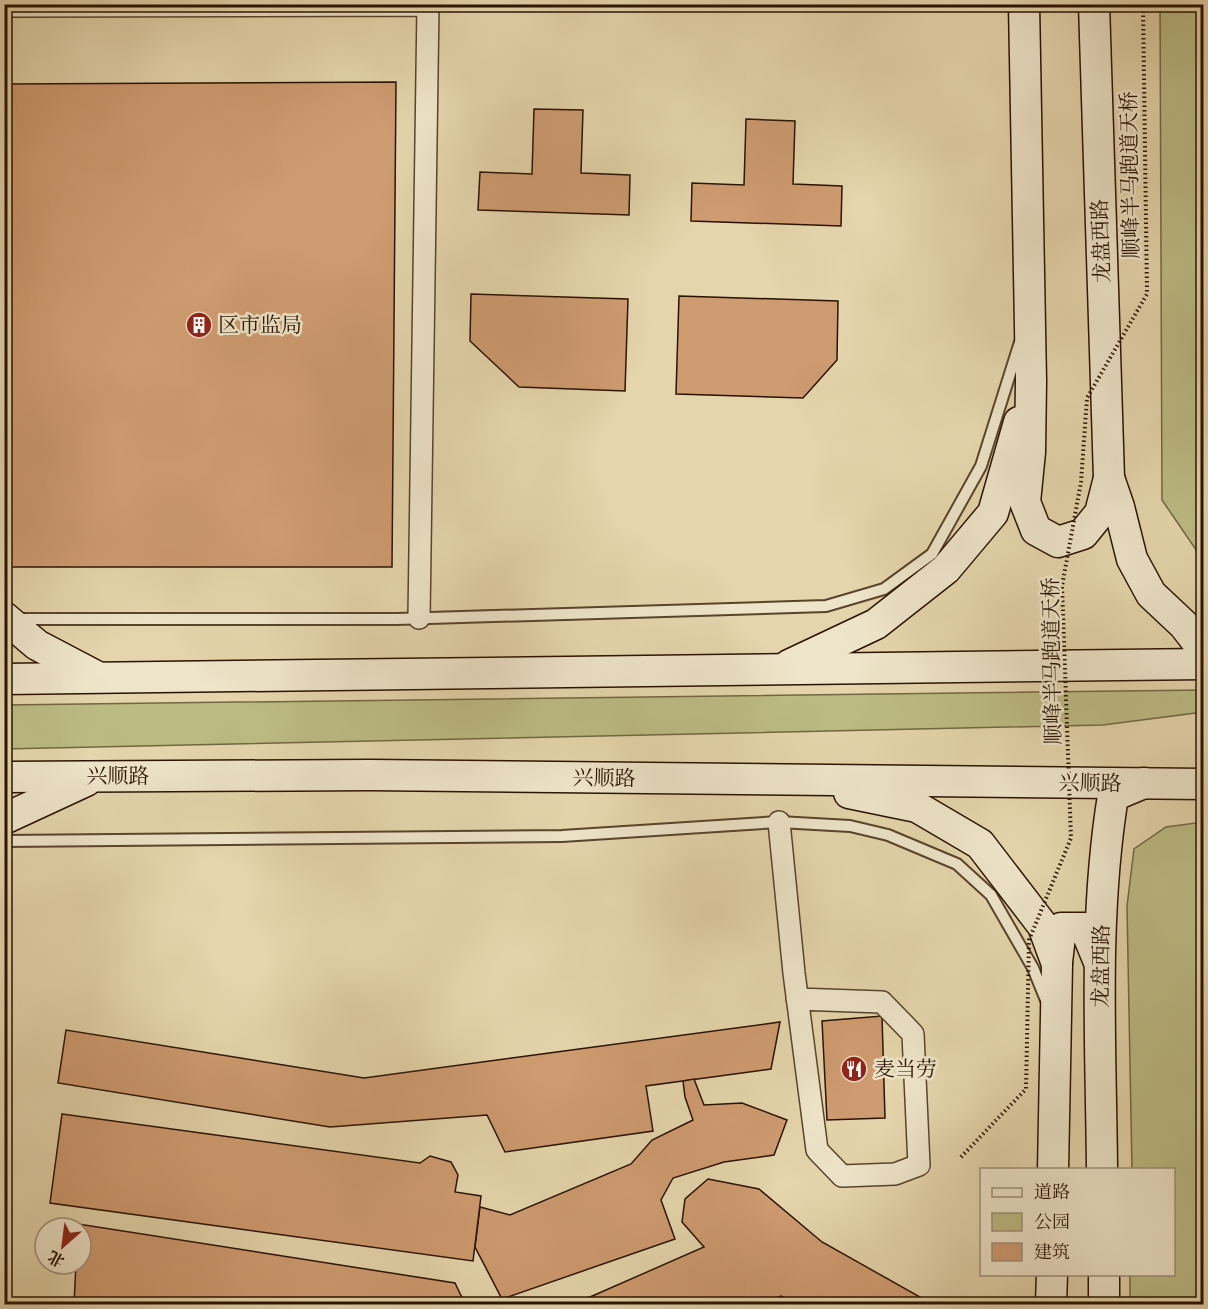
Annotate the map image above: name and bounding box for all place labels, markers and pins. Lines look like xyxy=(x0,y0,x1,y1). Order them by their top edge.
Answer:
building icon: 区市监局 xyxy=(184,310,214,340)
place label: 区市监局 xyxy=(218,312,302,338)
restaurant icon: 麦当劳 xyxy=(839,1054,869,1084)
place label: 麦当劳 xyxy=(874,1056,937,1082)

